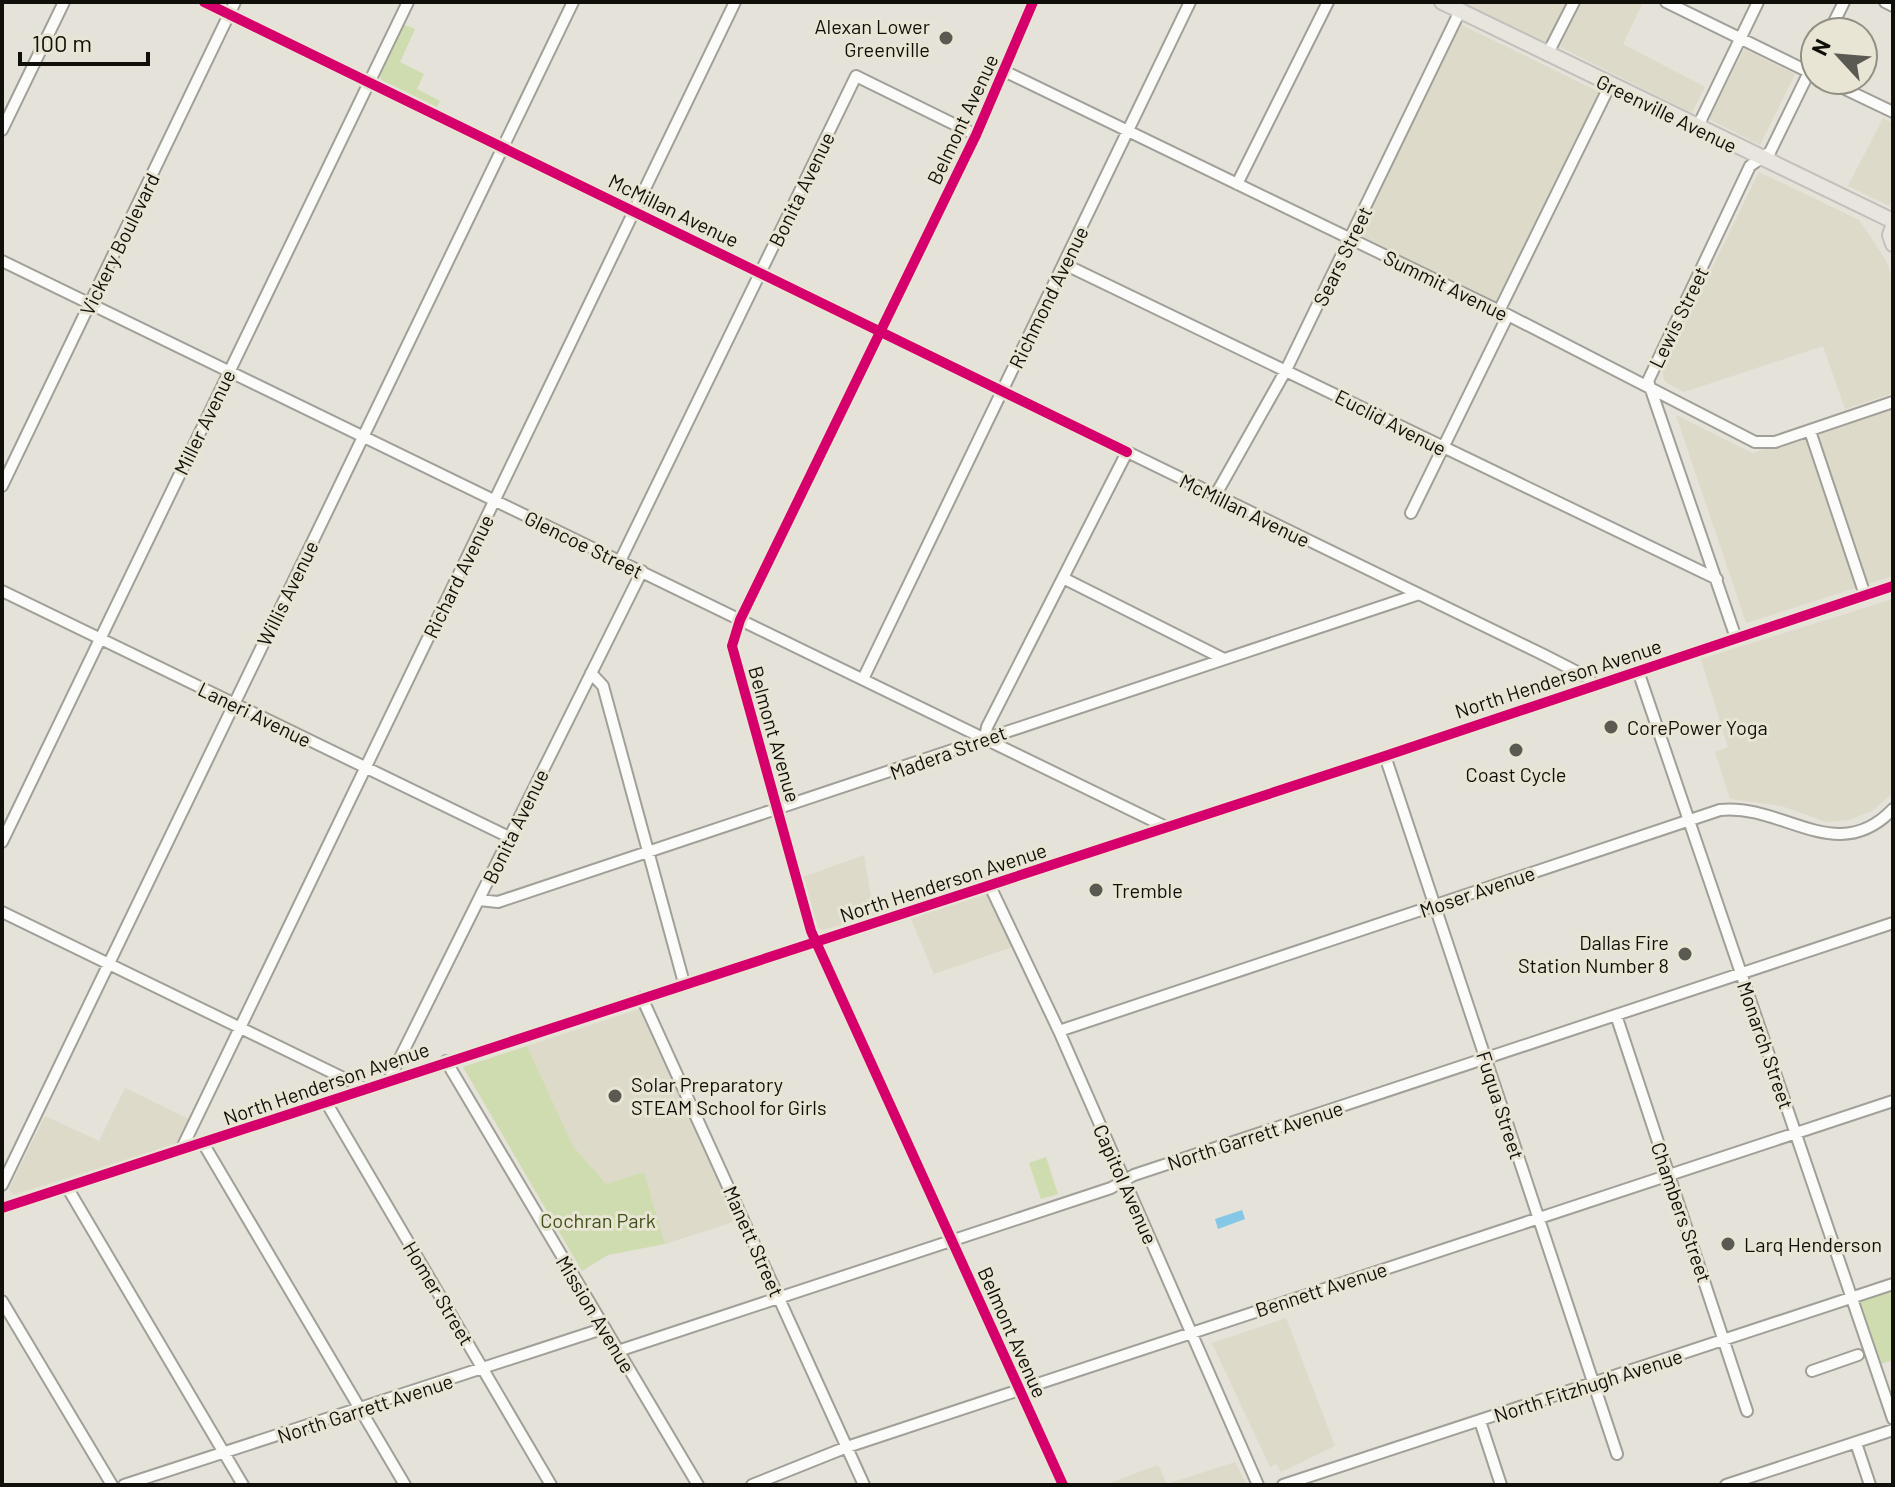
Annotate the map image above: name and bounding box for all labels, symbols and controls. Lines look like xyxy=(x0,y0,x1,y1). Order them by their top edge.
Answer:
place label: Alexan Lower Greenville xyxy=(814,14,930,61)
scale bar xyxy=(20,16,148,66)
north arrow xyxy=(1799,16,1879,96)
text: 100 m xyxy=(32,28,92,57)
marker: Alexan Lower Greenville xyxy=(937,29,955,47)
text: N xyxy=(1805,35,1835,59)
street label: Belmont Avenue xyxy=(921,50,1003,188)
street label: Greenville Avenue xyxy=(1593,69,1741,157)
street label: Bonita Avenue xyxy=(763,128,839,250)
street label: McMillan Avenue xyxy=(605,168,743,252)
street label: Vickery Boulevard xyxy=(74,169,164,319)
street label: Sears Street xyxy=(1308,202,1376,310)
street label: Richmond Avenue xyxy=(1003,222,1093,372)
street label: Summit Avenue xyxy=(1380,245,1512,325)
street label: Lewis Street xyxy=(1643,263,1713,371)
street label: Miller Avenue xyxy=(168,365,240,479)
street label: Euclid Avenue xyxy=(1331,384,1451,460)
street label: McMillan Avenue xyxy=(1176,468,1314,552)
street label: Glencoe Street xyxy=(521,505,647,583)
street label: Richard Avenue xyxy=(418,510,498,642)
street label: Willis Avenue xyxy=(251,536,323,650)
street label: North Henderson Avenue xyxy=(1452,633,1664,723)
street label: Belmont Avenue xyxy=(744,663,806,805)
street label: Laneri Avenue xyxy=(195,676,315,752)
place label: CorePower Yoga xyxy=(1627,715,1768,739)
marker: CorePower Yoga xyxy=(1602,718,1620,736)
street label: Madera Street xyxy=(886,720,1010,784)
marker: Coast Cycle xyxy=(1507,741,1525,759)
place label: Coast Cycle xyxy=(1466,762,1566,786)
street label: Bonita Avenue xyxy=(477,765,553,887)
street label: North Henderson Avenue xyxy=(837,837,1049,927)
street label: Moser Avenue xyxy=(1416,860,1538,922)
place label: Tremble xyxy=(1112,878,1183,902)
marker: Tremble xyxy=(1087,881,1105,899)
place label: Dallas Fire Station Number 8 xyxy=(1518,930,1669,977)
marker: Dallas Fire Station Number 8 xyxy=(1676,945,1694,963)
street label: Monarch Street xyxy=(1733,978,1799,1112)
street label: North Henderson Avenue xyxy=(220,1036,432,1130)
street label: Fuqua Street xyxy=(1472,1048,1530,1162)
place label: Solar Preparatory STEAM School for Girls xyxy=(631,1072,827,1119)
marker: Solar Preparatory STEAM School for Girls xyxy=(606,1087,624,1105)
street label: North Garrett Avenue xyxy=(1164,1095,1346,1175)
street label: Capitol Avenue xyxy=(1089,1120,1163,1248)
street label: Chambers Street xyxy=(1647,1139,1717,1285)
street label: Manett Street xyxy=(719,1182,789,1300)
park label: Cochran Park xyxy=(540,1208,656,1232)
place label: Larq Henderson xyxy=(1744,1232,1882,1256)
marker: Larq Henderson xyxy=(1719,1235,1737,1253)
street label: Homer Street xyxy=(399,1237,479,1349)
street label: Mission Avenue xyxy=(552,1251,640,1377)
street label: Bennett Avenue xyxy=(1252,1256,1390,1322)
street label: Belmont Avenue xyxy=(973,1263,1053,1401)
street label: North Fitzhugh Avenue xyxy=(1491,1343,1685,1427)
street label: North Garrett Avenue xyxy=(274,1368,456,1448)

